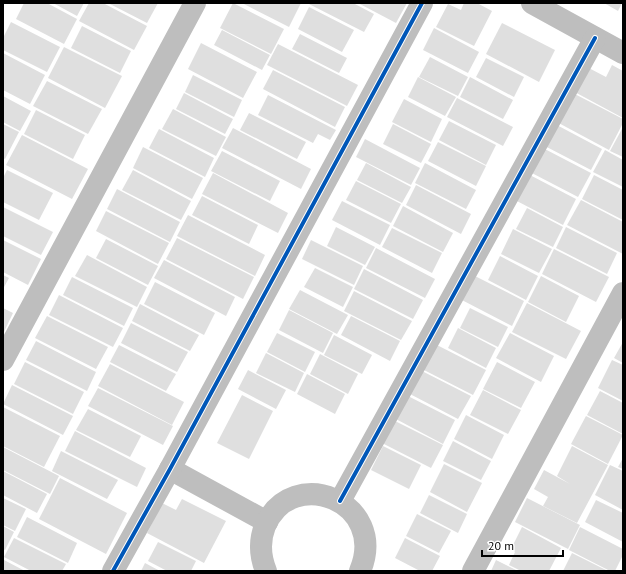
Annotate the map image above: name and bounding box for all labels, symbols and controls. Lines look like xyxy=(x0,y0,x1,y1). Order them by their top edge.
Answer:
scale bar xyxy=(482,532,563,558)
text: 20 m xyxy=(488,538,514,553)

